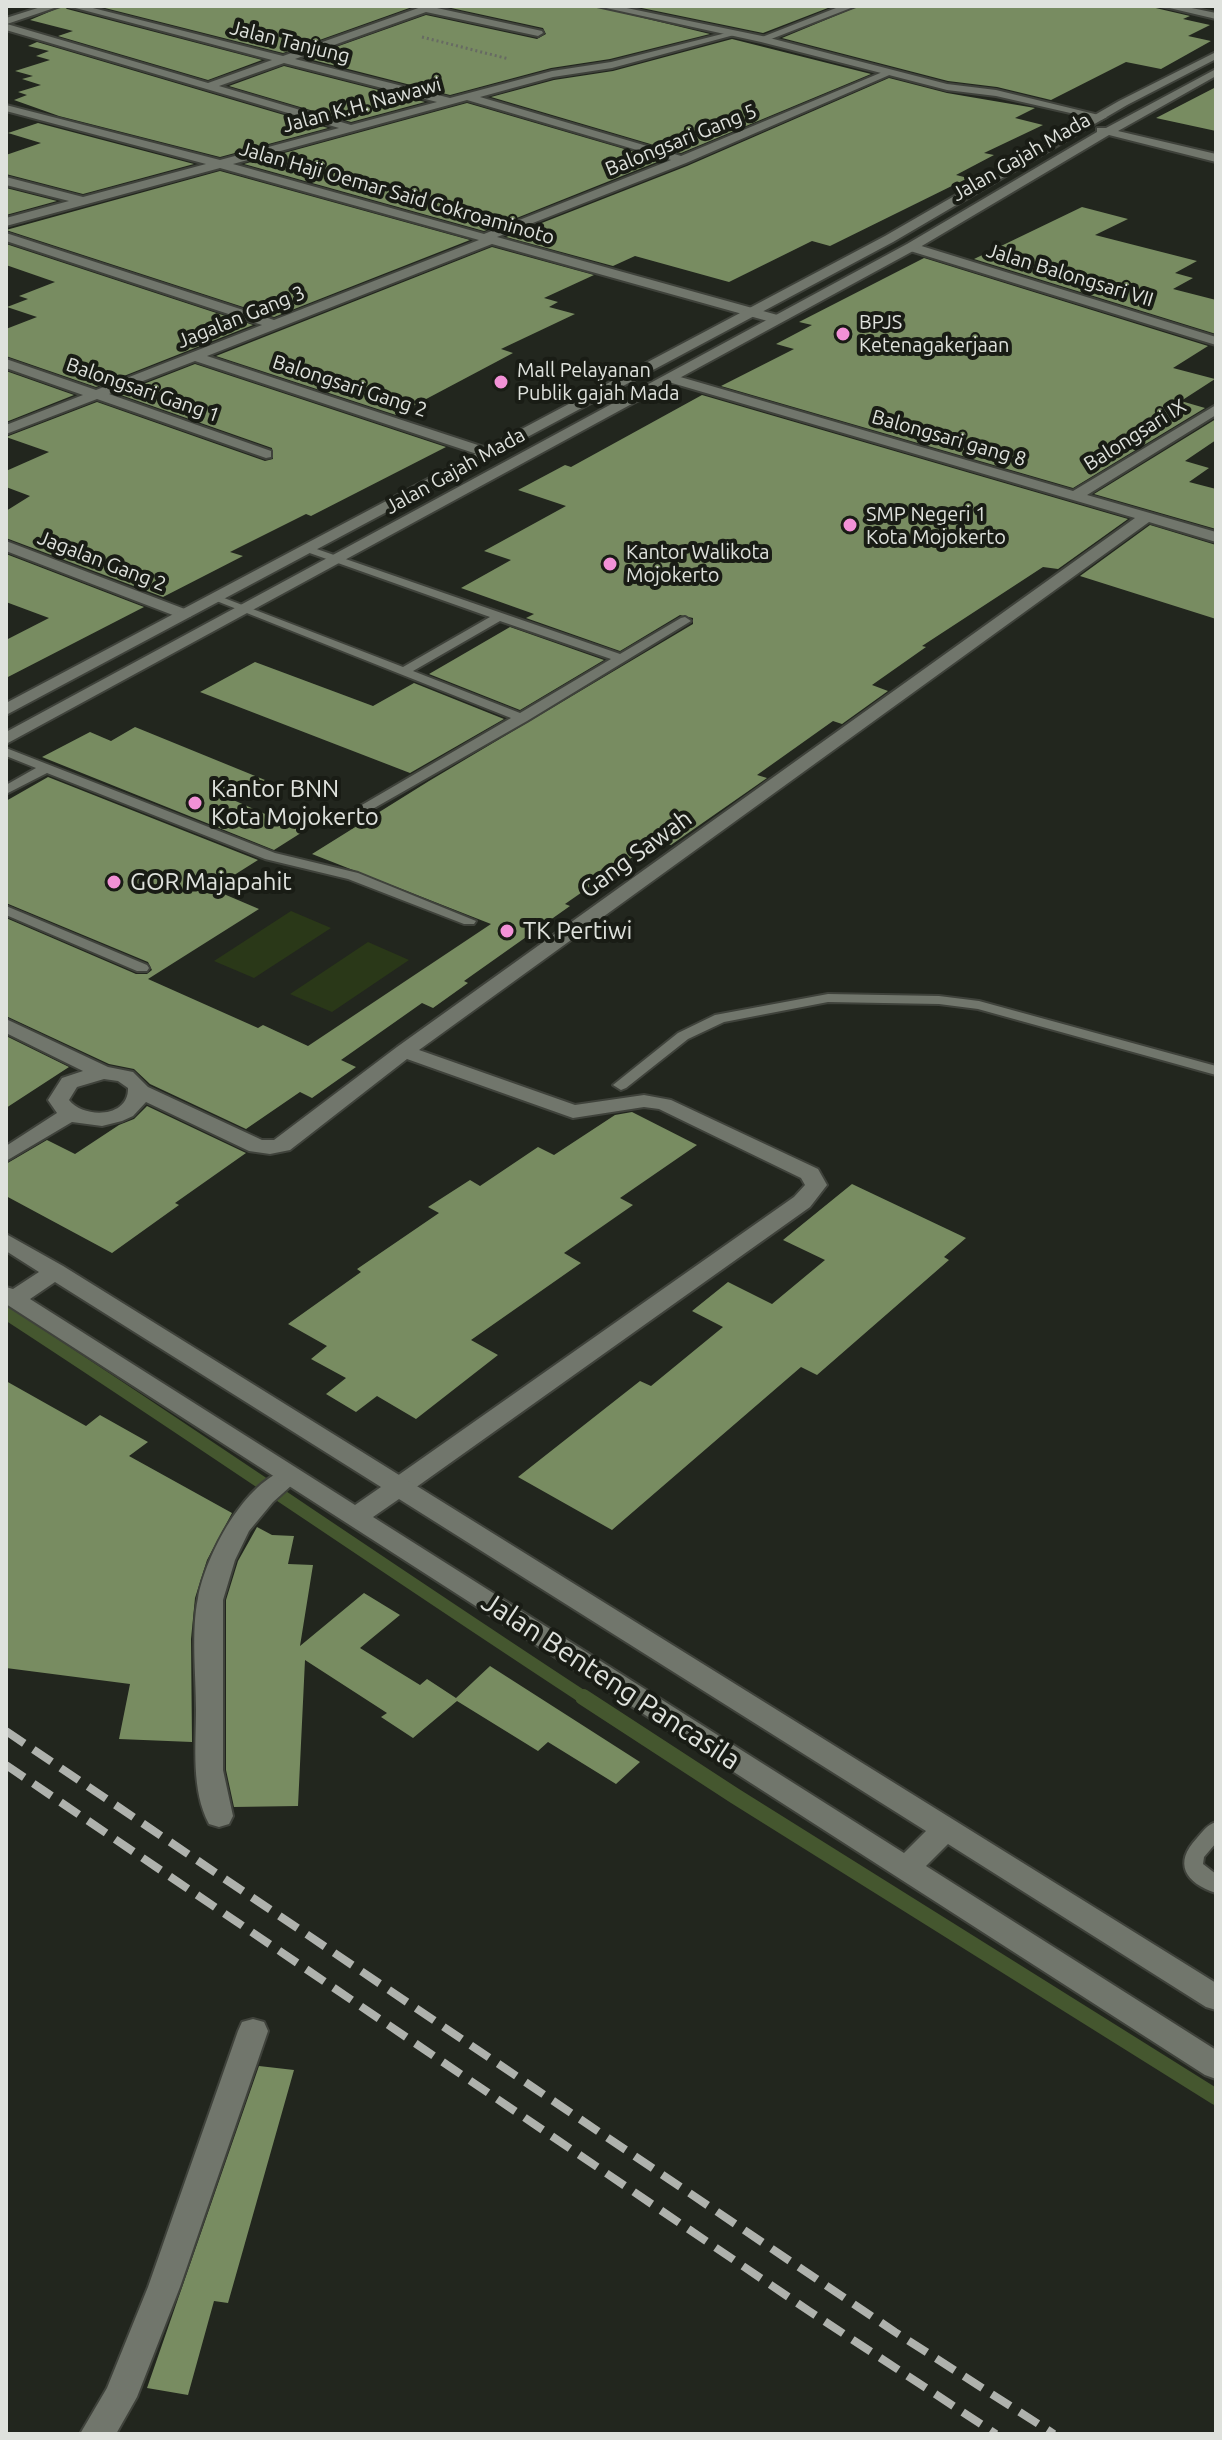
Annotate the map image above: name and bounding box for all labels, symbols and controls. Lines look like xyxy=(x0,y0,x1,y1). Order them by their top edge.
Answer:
street label: Jalan Tanjung xyxy=(227,15,353,69)
street label: Jalan K.H. Nawawi xyxy=(280,72,444,138)
street label: Balongsari Gang 5 xyxy=(602,99,760,181)
street label: Jalan Gajah Mada xyxy=(947,108,1095,206)
street label: Jalan Haji Oemar Said Cokroaminoto xyxy=(237,136,557,250)
street label: Jalan Balongsari VII xyxy=(984,238,1156,312)
street label: Jagalan Gang 3 xyxy=(174,280,308,354)
place label: BPJS Ketenagakerjaan xyxy=(859,310,1010,357)
marker: BPJS Ketenagakerjaan xyxy=(834,325,852,343)
street label: Balongsari Gang 2 xyxy=(270,350,430,422)
street label: Balongsari Gang 1 xyxy=(63,352,223,428)
place label: Mall Pelayanan Publik gajah Mada xyxy=(517,358,679,405)
marker: Mall Pelayanan Publik gajah Mada xyxy=(492,373,510,391)
street label: Balongsari IX xyxy=(1079,394,1191,476)
street label: Balongsari gang 8 xyxy=(869,404,1029,472)
street label: Jalan Gajah Mada xyxy=(381,423,529,519)
place label: SMP Negeri 1 Kota Mojokerto xyxy=(866,502,1006,549)
marker: SMP Negeri 1 Kota Mojokerto xyxy=(841,516,859,534)
street label: Jagalan Gang 2 xyxy=(34,525,170,597)
place label: Kantor Walikota Mojokerto xyxy=(626,540,770,587)
marker: Kantor Walikota Mojokerto xyxy=(601,555,619,573)
place label: Kantor BNN Kota Mojokerto xyxy=(211,775,379,831)
marker: Kantor BNN Kota Mojokerto xyxy=(186,794,204,812)
street label: Gang Sawah xyxy=(575,804,697,904)
place label: GOR Majapahit xyxy=(130,868,292,896)
marker: GOR Majapahit xyxy=(105,873,123,891)
place label: TK Pertiwi xyxy=(523,917,632,945)
marker: TK Pertiwi xyxy=(498,922,516,940)
street label: Jalan Benteng Pancasila xyxy=(475,1585,747,1777)

